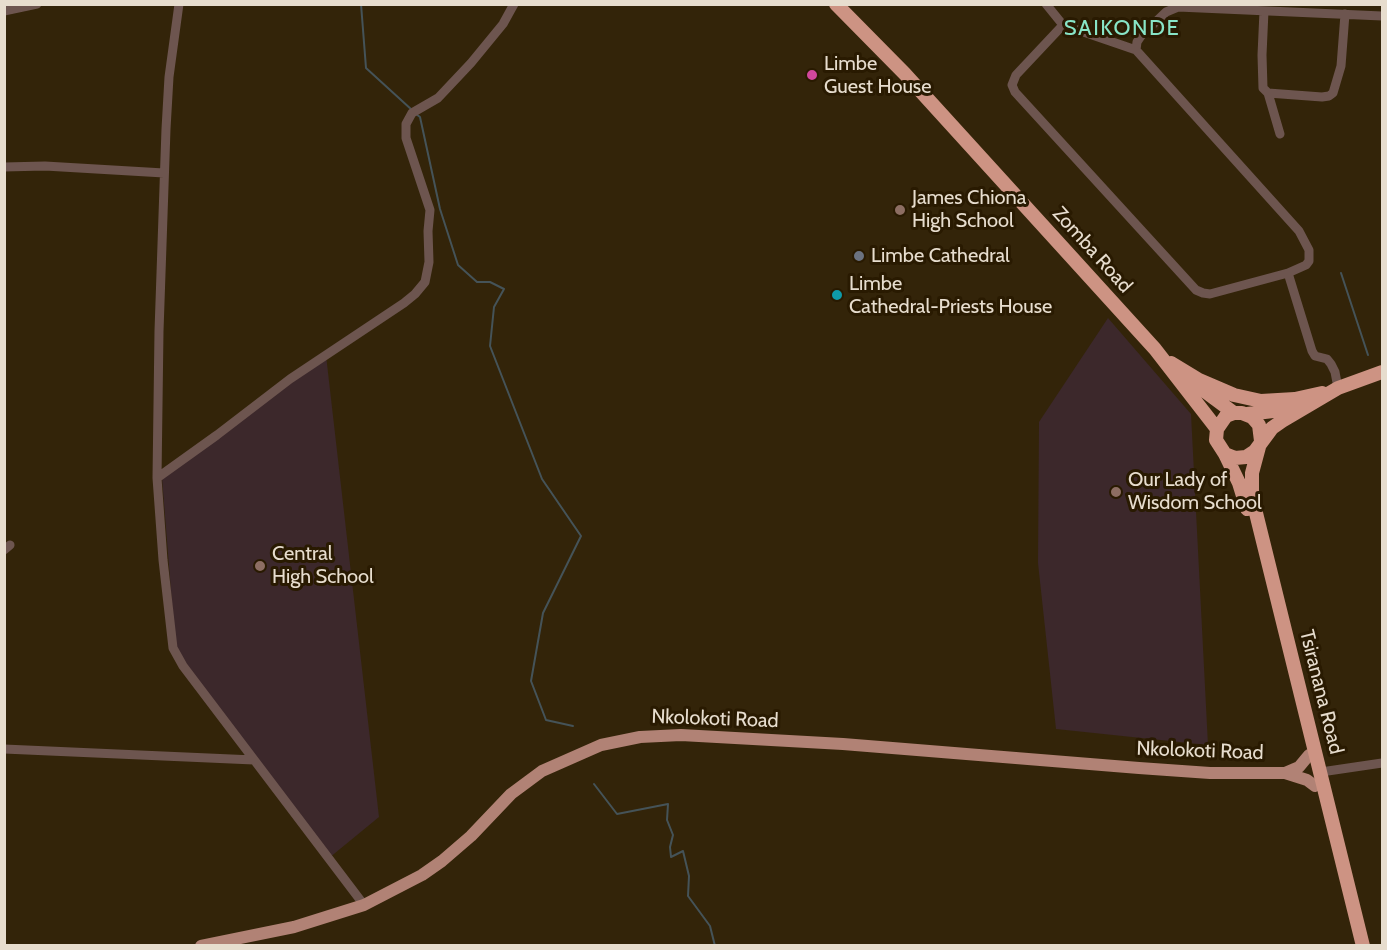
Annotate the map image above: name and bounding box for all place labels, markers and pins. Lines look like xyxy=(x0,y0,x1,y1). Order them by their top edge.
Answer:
place label: Limbe Guest House xyxy=(824,52,931,99)
marker: Limbe Guest House xyxy=(805,68,819,82)
place label: James Chiona High School xyxy=(912,186,1026,233)
marker: James Chiona High School xyxy=(893,203,907,217)
place label: Limbe Cathedral xyxy=(871,244,1010,268)
marker: Limbe Cathedral xyxy=(852,249,866,263)
place label: Limbe Cathedral-Priests House xyxy=(849,272,1052,319)
marker: Limbe Cathedral-Priests House xyxy=(830,288,844,302)
place label: Our Lady of Wisdom School xyxy=(1128,468,1262,515)
marker: Our Lady of Wisdom School xyxy=(1109,485,1123,499)
place label: Central High School xyxy=(272,542,374,589)
marker: Central High School xyxy=(253,559,267,573)

